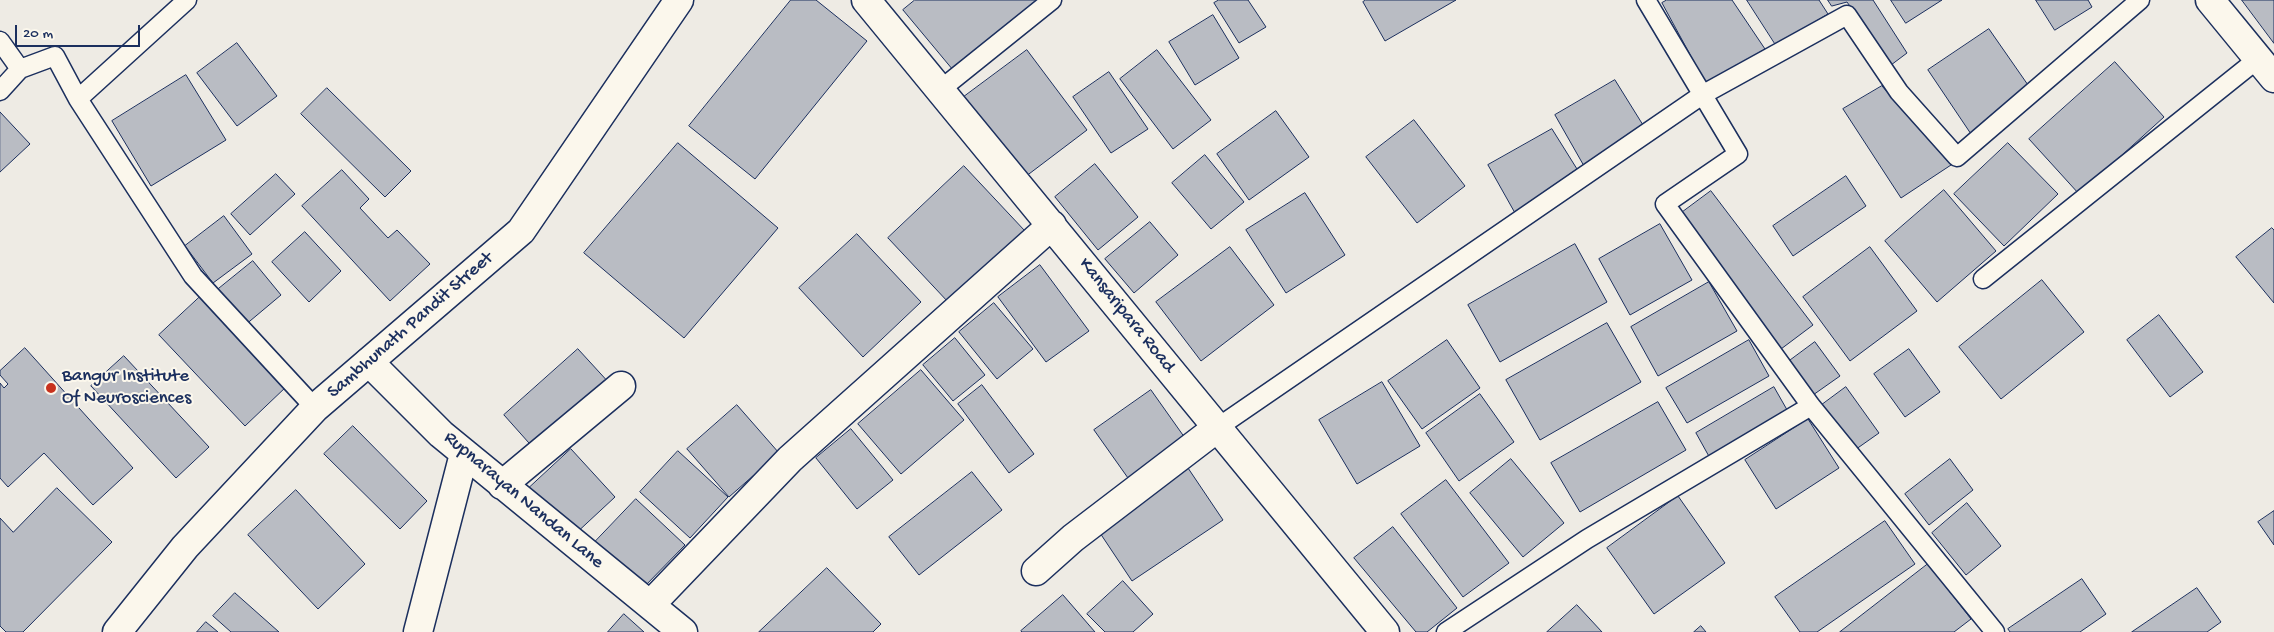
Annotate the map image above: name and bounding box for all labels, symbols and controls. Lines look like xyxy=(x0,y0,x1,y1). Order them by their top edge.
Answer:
scale bar xyxy=(18,15,142,47)
text: 20 m xyxy=(23,25,53,43)
street label: Sambhunath Pandit Street xyxy=(323,248,499,404)
street label: Kansaripara Road xyxy=(1073,254,1179,378)
place label: Bangur Institute Of Neurosciences xyxy=(62,366,191,410)
marker: Bangur Institute Of Neurosciences xyxy=(44,381,58,395)
street label: Rupnarayan Nandan Lane xyxy=(438,427,608,575)

